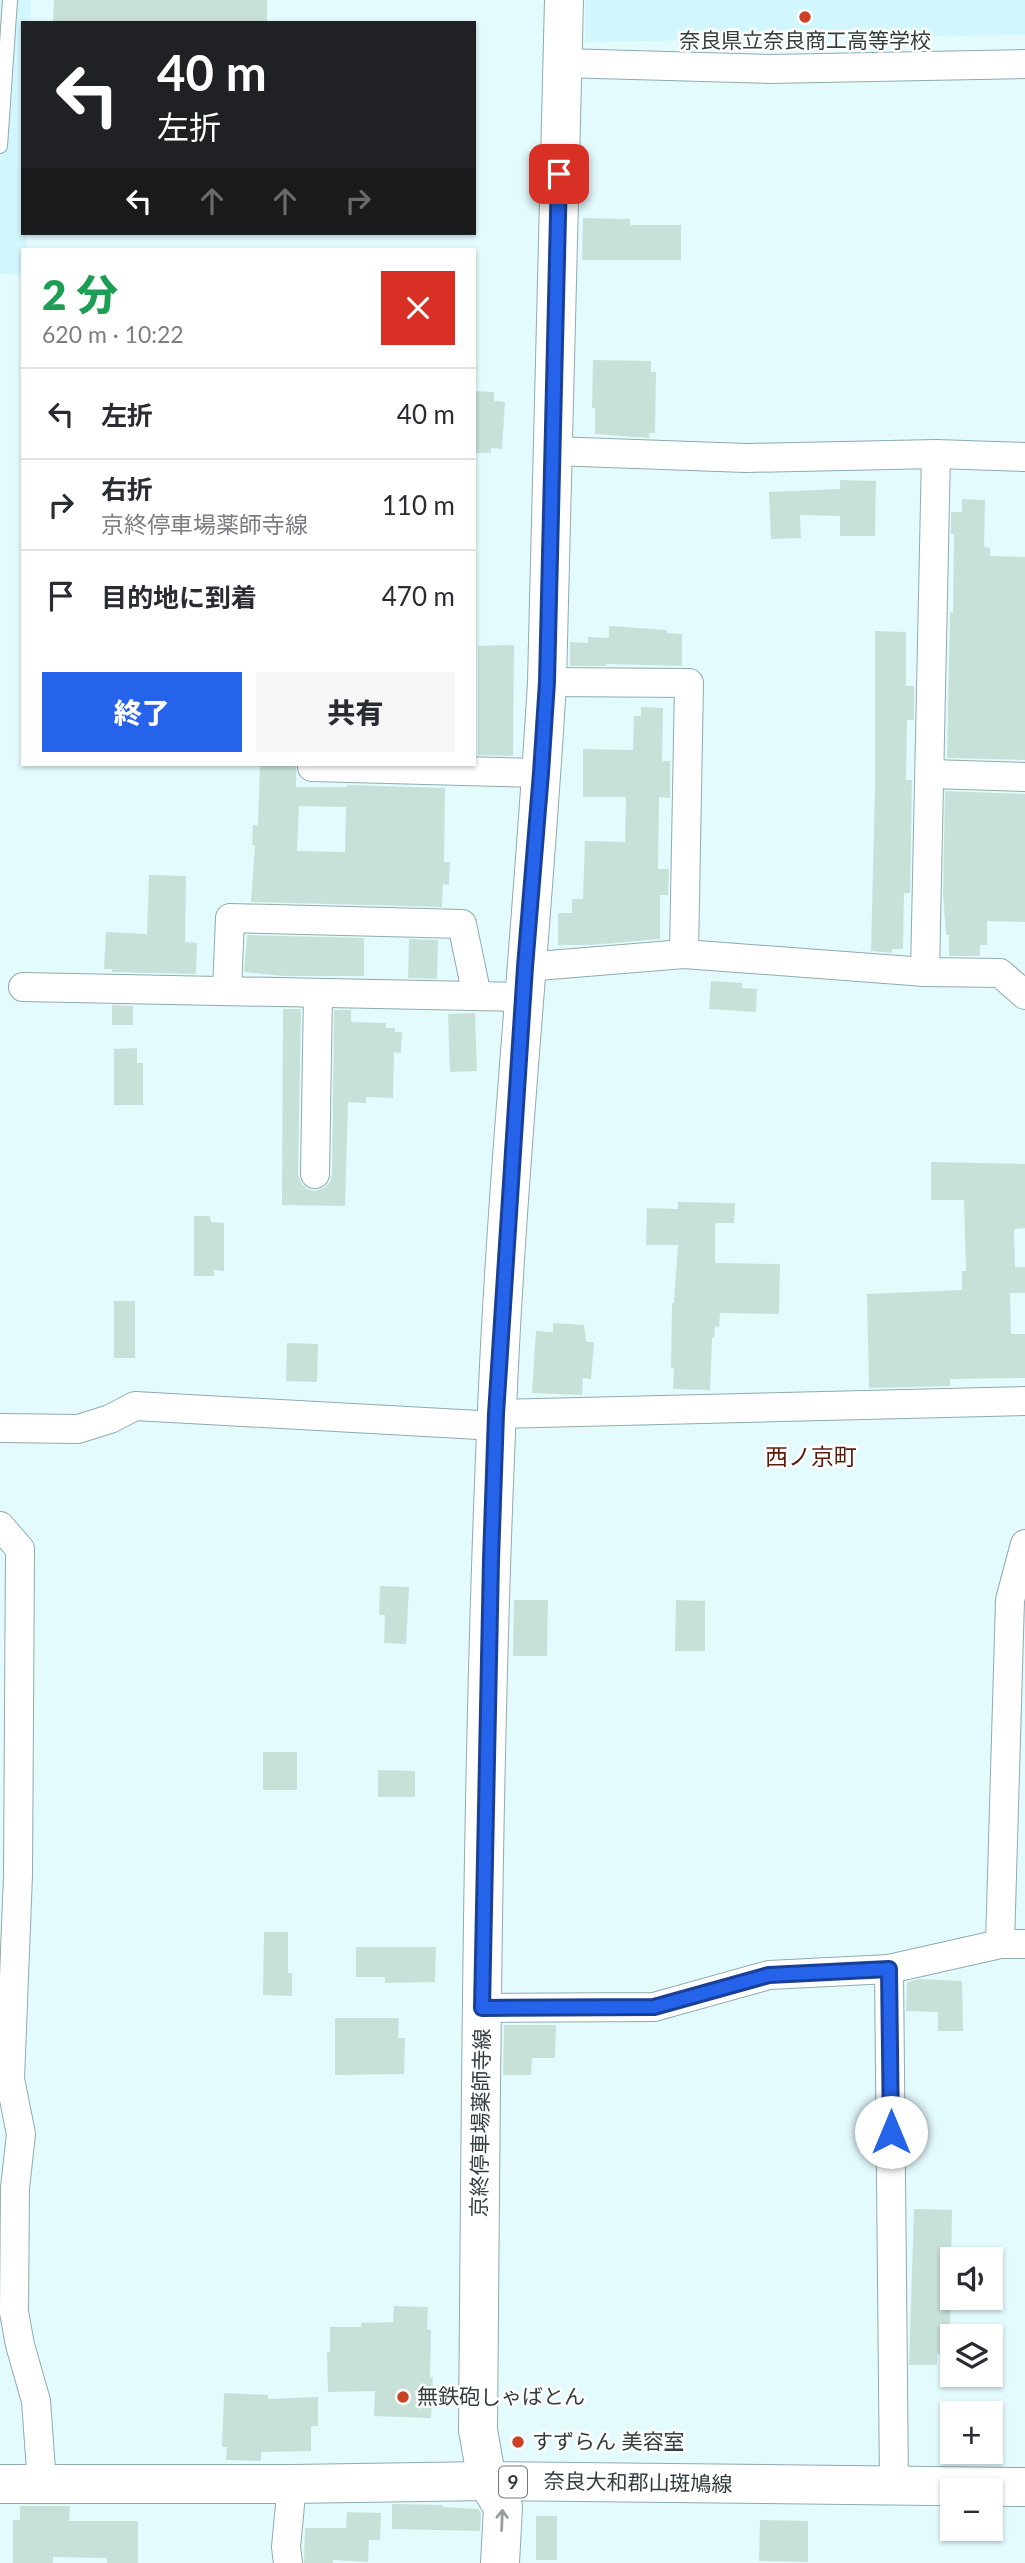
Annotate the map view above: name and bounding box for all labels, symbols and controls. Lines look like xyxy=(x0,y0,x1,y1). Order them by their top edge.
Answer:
marker: 奈良県立奈良商工高等学校 xyxy=(797,9,813,25)
place label: 奈良県立奈良商工高等学校 xyxy=(679,27,931,52)
text: 40 m xyxy=(157,43,267,101)
icon: left xyxy=(42,49,133,140)
text: 左折 xyxy=(157,107,221,146)
pin xyxy=(529,144,589,204)
icon: arrive xyxy=(540,155,578,193)
icon: left xyxy=(120,182,158,220)
icon: ahead xyxy=(193,182,231,220)
icon: ahead xyxy=(266,182,304,220)
icon: right xyxy=(339,182,377,220)
text: 2 分 xyxy=(42,269,118,319)
button: close xyxy=(381,271,455,345)
text: 620 m · 10:22 xyxy=(42,320,184,348)
icon: left xyxy=(42,395,80,433)
text: 40 m xyxy=(397,398,455,430)
text: 左折 xyxy=(101,399,153,431)
text: 右折 xyxy=(101,473,153,505)
icon: right xyxy=(42,486,80,524)
text: 110 m xyxy=(382,489,455,521)
text: 京終停車場薬師寺線 xyxy=(101,510,308,538)
icon: arrive xyxy=(42,577,80,615)
text: 470 m xyxy=(382,580,455,612)
text: 目的地に到着 xyxy=(101,581,257,613)
button: 終了 xyxy=(42,672,242,752)
button: 共有 xyxy=(256,672,455,752)
district label: 西ノ京町 xyxy=(765,1442,857,1470)
street label: 京終停車場薬師寺線 xyxy=(465,2028,494,2218)
position arrow xyxy=(854,2095,928,2169)
map controls xyxy=(940,2247,1003,2541)
button: sound xyxy=(940,2247,1003,2310)
button: layers xyxy=(940,2324,1003,2387)
place label: 無鉄砲しゃばとん xyxy=(417,2383,585,2408)
marker: 無鉄砲しゃばとん xyxy=(395,2389,411,2405)
button: + xyxy=(940,2401,1003,2464)
place label: すずらん 美容室 xyxy=(532,2428,684,2453)
marker: すずらん 美容室 xyxy=(510,2434,526,2450)
road number: 9 xyxy=(499,2466,527,2498)
street label: 奈良大和郡山斑鳩線 xyxy=(543,2467,733,2496)
button: − xyxy=(940,2478,1003,2541)
one-way arrow xyxy=(496,2509,509,2532)

